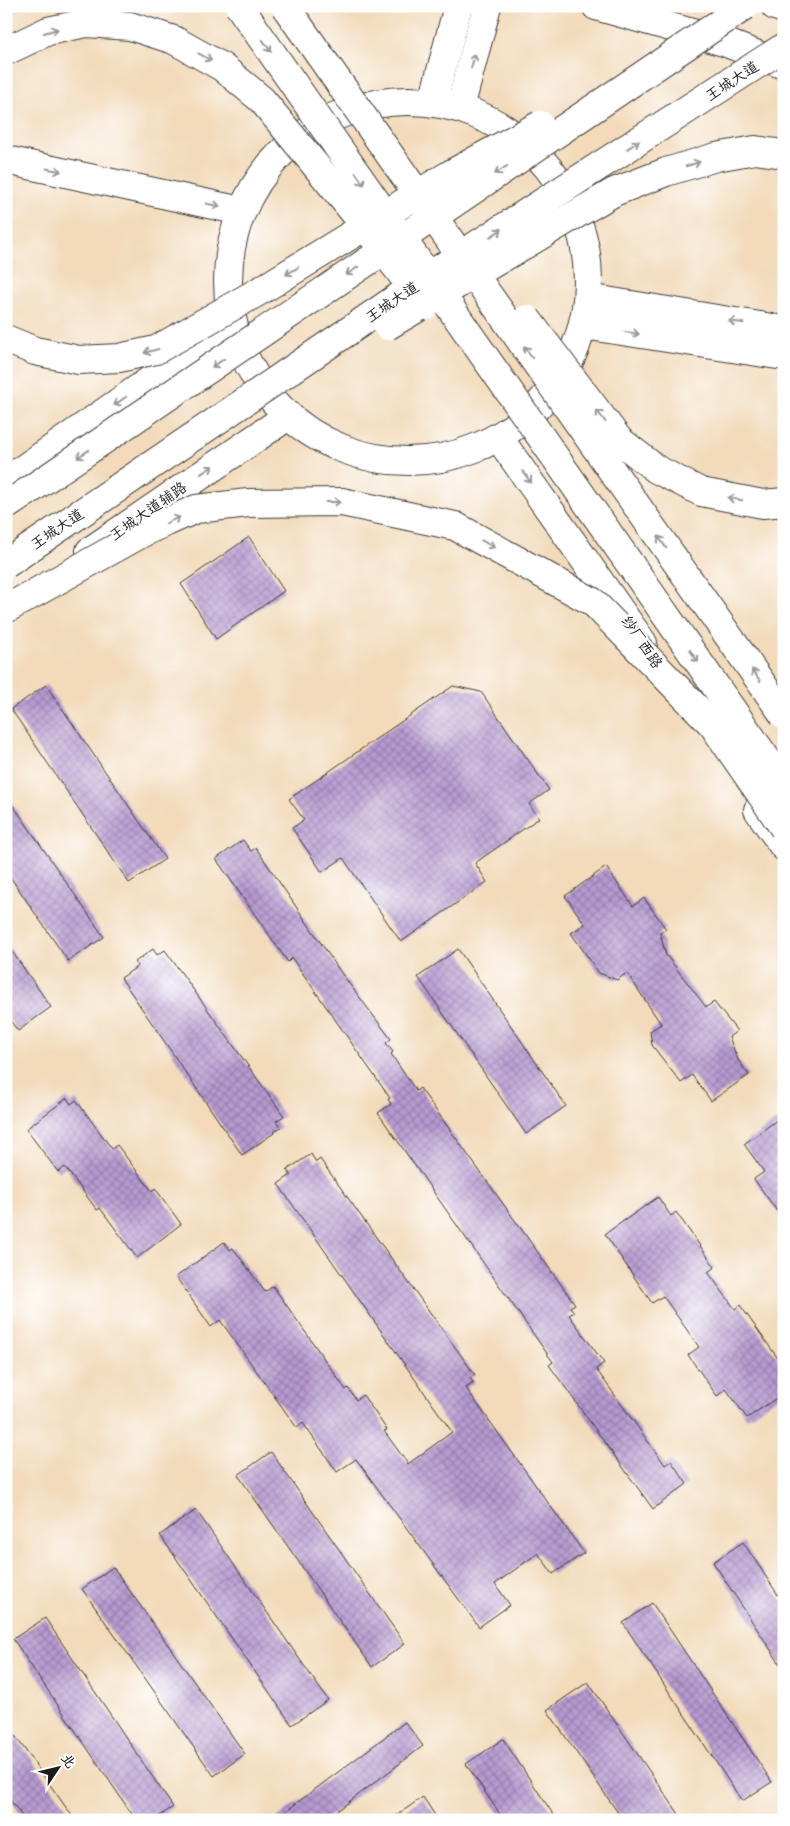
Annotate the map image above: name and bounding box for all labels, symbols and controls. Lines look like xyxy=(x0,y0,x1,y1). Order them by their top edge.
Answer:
one-way arrow xyxy=(42,26,58,36)
one-way arrow xyxy=(262,39,272,53)
one-way arrow xyxy=(197,53,212,63)
one-way arrow xyxy=(468,53,478,69)
street label: 王城大道 xyxy=(703,59,763,107)
one-way arrow xyxy=(625,139,639,149)
one-way arrow xyxy=(684,158,700,168)
one-way arrow xyxy=(495,165,509,175)
one-way arrow xyxy=(45,166,61,175)
one-way arrow xyxy=(355,172,365,186)
one-way arrow xyxy=(204,201,220,210)
one-way arrow xyxy=(489,228,503,238)
one-way arrow xyxy=(286,266,300,276)
one-way arrow xyxy=(346,267,360,277)
street label: 王城大道 xyxy=(363,279,423,328)
one-way arrow xyxy=(728,317,744,327)
one-way arrow xyxy=(623,328,639,338)
one-way arrow xyxy=(523,345,533,359)
one-way arrow xyxy=(143,346,159,356)
one-way arrow xyxy=(211,358,225,368)
one-way arrow xyxy=(114,396,128,406)
one-way arrow xyxy=(596,409,606,423)
one-way arrow xyxy=(77,449,91,459)
one-way arrow xyxy=(200,465,214,475)
one-way arrow xyxy=(522,470,532,484)
street label: 王城大道辅路 xyxy=(107,479,191,546)
one-way arrow xyxy=(728,494,744,504)
one-way arrow xyxy=(324,497,340,507)
street label: 王城大道 xyxy=(28,506,88,555)
one-way arrow xyxy=(165,514,180,524)
one-way arrow xyxy=(657,535,667,549)
one-way arrow xyxy=(480,539,495,549)
street label: 纱厂西路 xyxy=(616,613,665,673)
one-way arrow xyxy=(689,649,699,663)
one-way arrow xyxy=(751,668,761,682)
north arrow xyxy=(32,1744,82,1794)
text: 北 xyxy=(56,1751,78,1773)

